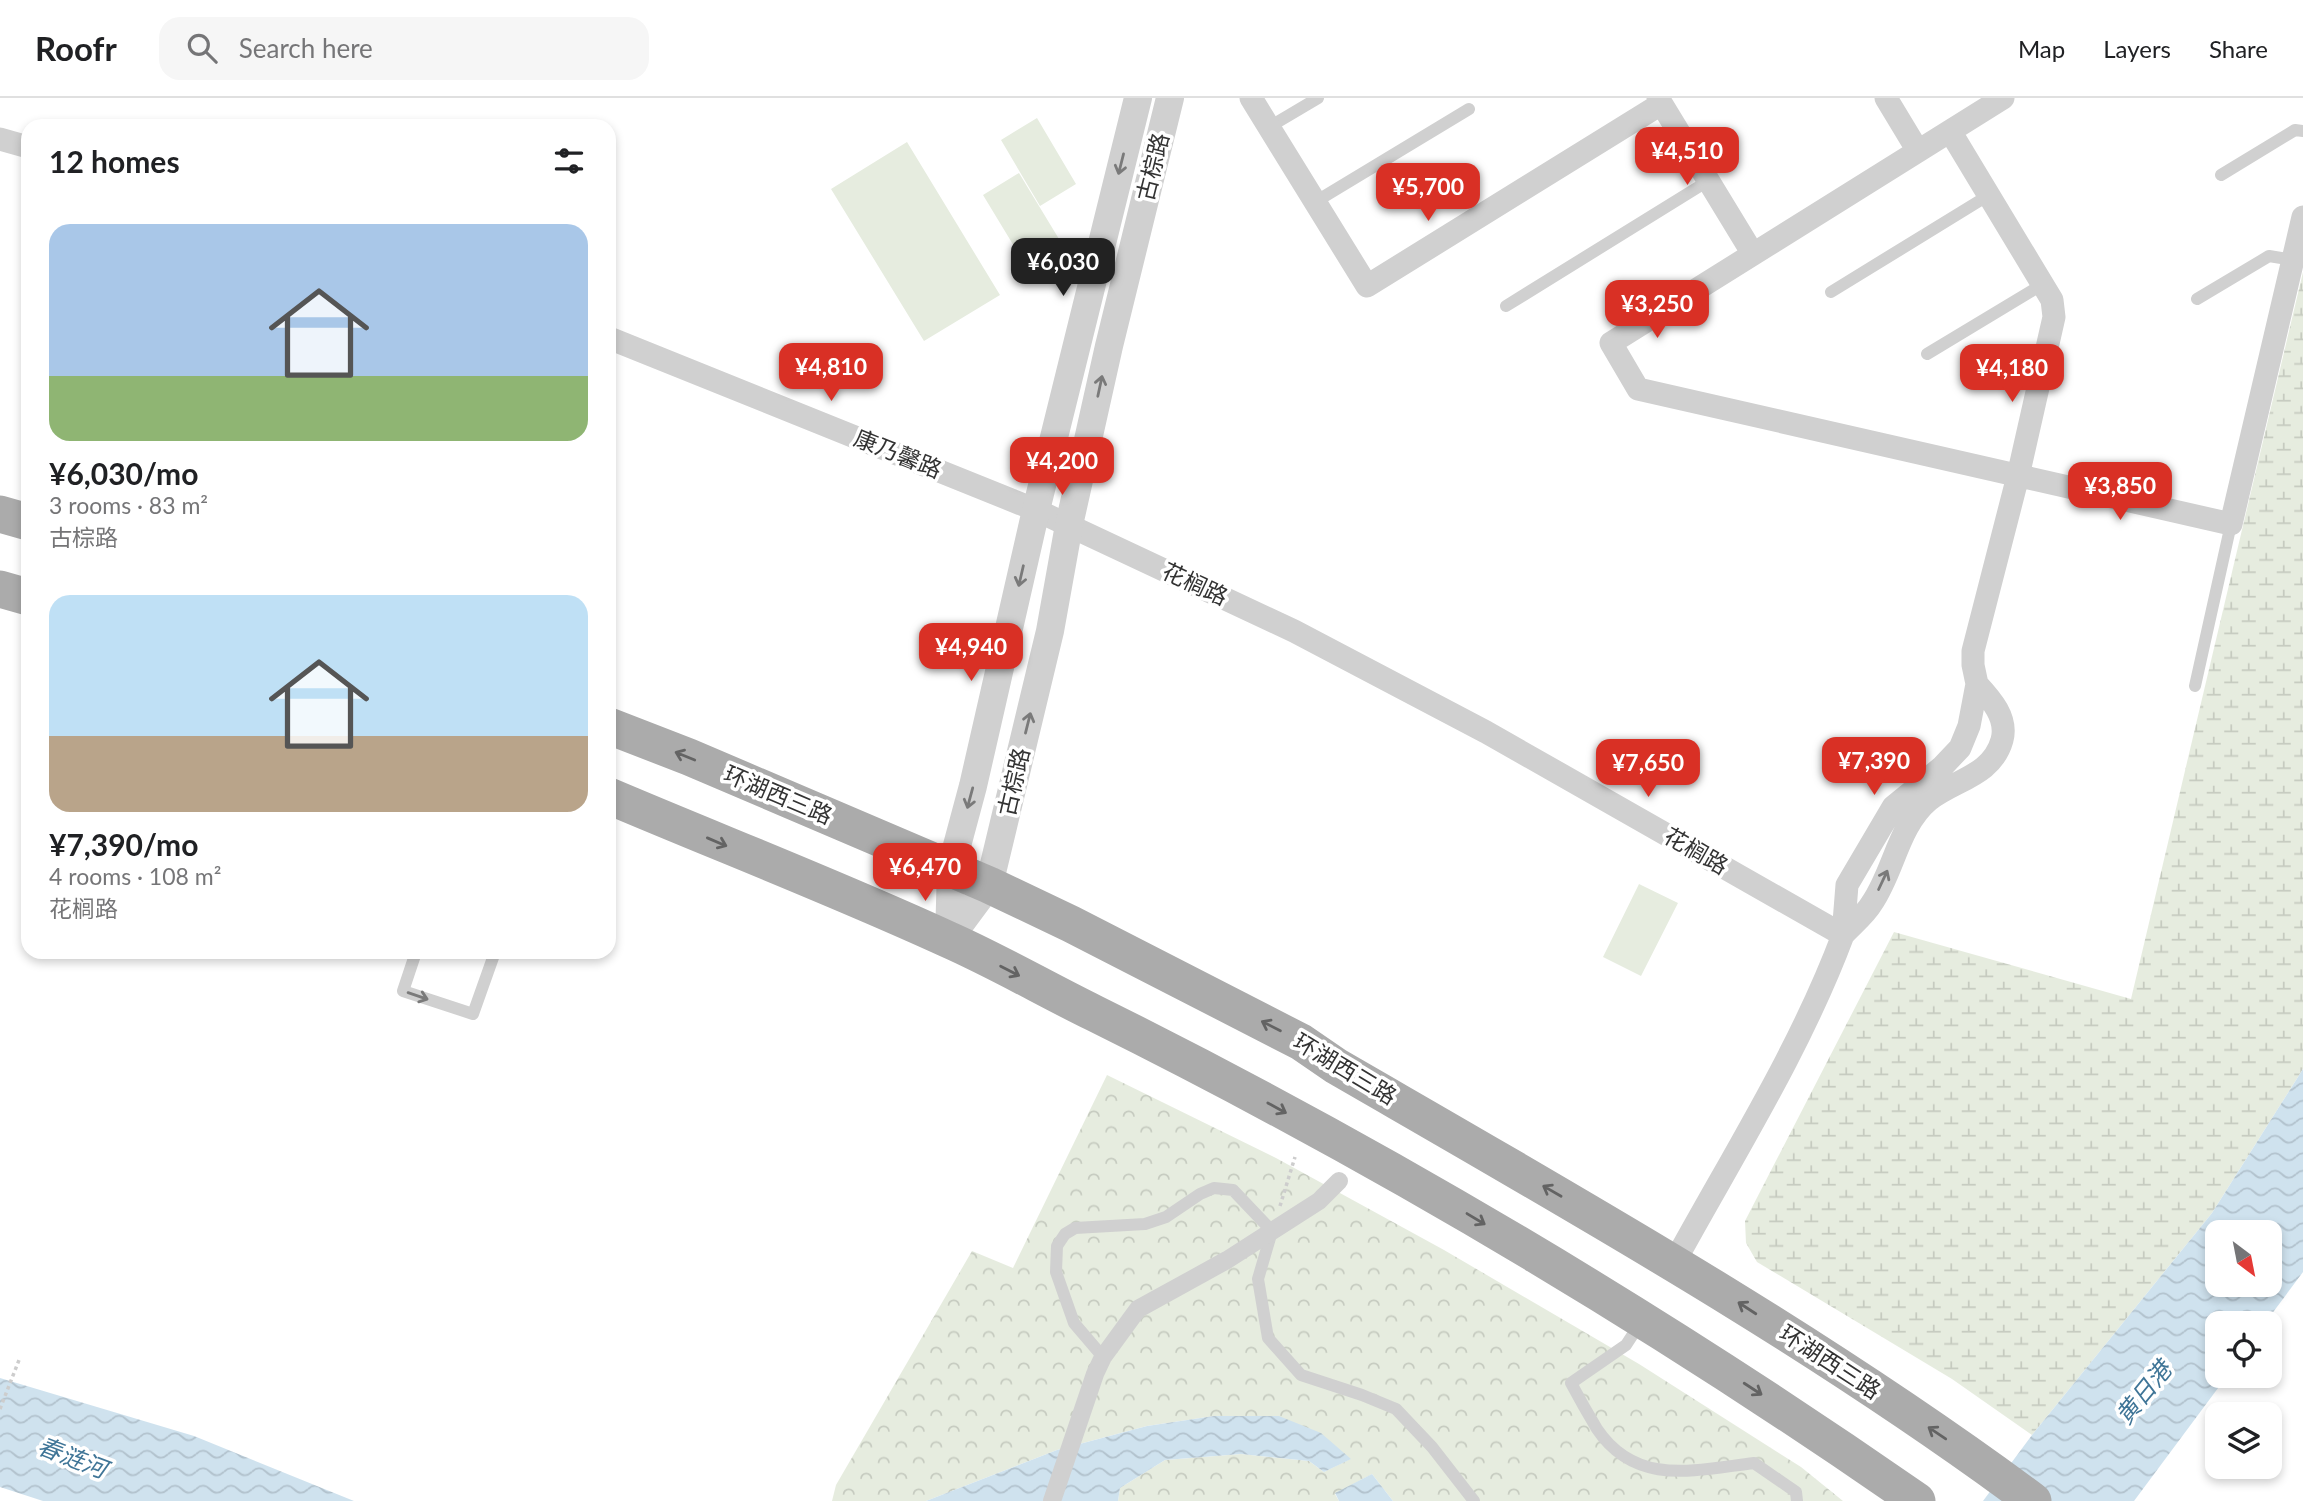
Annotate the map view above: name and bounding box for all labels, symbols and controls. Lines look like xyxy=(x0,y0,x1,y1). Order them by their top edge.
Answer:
search box xyxy=(159,17,649,80)
text: Roofr xyxy=(35,28,117,68)
icon: search xyxy=(183,29,221,67)
text: Search here xyxy=(239,32,373,64)
text: Map xyxy=(2018,34,2065,63)
text: Layers xyxy=(2103,34,2171,63)
text: Share xyxy=(2209,34,2268,63)
pin: ¥4,510 xyxy=(1630,127,1744,187)
street label: 古棕路 xyxy=(1130,130,1174,204)
text: ¥4,510 xyxy=(1651,136,1723,164)
icon: filters xyxy=(550,142,588,180)
text: 12 homes xyxy=(49,143,180,179)
one-way arrow xyxy=(1114,152,1128,175)
pin: ¥5,700 xyxy=(1371,164,1485,223)
text: ¥5,700 xyxy=(1392,172,1464,200)
pin: ¥6,030 xyxy=(1006,238,1120,298)
text: ¥6,030 xyxy=(1027,247,1099,275)
icon: home xyxy=(256,270,382,396)
pin: ¥3,250 xyxy=(1600,280,1714,340)
text: ¥3,250 xyxy=(1621,289,1693,317)
pin: ¥4,810 xyxy=(774,344,888,403)
pin: ¥4,180 xyxy=(1955,344,2069,404)
text: ¥4,810 xyxy=(795,352,867,380)
text: ¥4,180 xyxy=(1976,353,2048,381)
one-way arrow xyxy=(1093,375,1107,398)
street label: 康乃馨路 xyxy=(850,423,946,483)
pin: ¥4,200 xyxy=(1005,438,1119,497)
text: ¥4,200 xyxy=(1026,446,1098,474)
text: ¥6,030/mo xyxy=(49,455,198,491)
pin: ¥3,850 xyxy=(2063,462,2177,522)
text: ¥3,850 xyxy=(2084,471,2156,499)
text: 3 rooms · 83 m² xyxy=(49,491,208,519)
text: 古棕路 xyxy=(49,523,118,551)
street label: 花榈路 xyxy=(1158,556,1233,610)
one-way arrow xyxy=(1014,564,1027,587)
pin: ¥4,940 xyxy=(914,624,1028,683)
text: ¥4,940 xyxy=(935,632,1007,660)
icon: home xyxy=(256,641,382,767)
one-way arrow xyxy=(1021,712,1035,735)
pin: ¥7,390 xyxy=(1817,738,1931,797)
pin: ¥7,650 xyxy=(1591,740,1705,799)
street label: 古棕路 xyxy=(992,745,1034,819)
text: ¥7,390 xyxy=(1838,746,1910,774)
one-way arrow xyxy=(675,748,696,761)
text: ¥7,650 xyxy=(1612,748,1684,776)
street label: 环湖西三路 xyxy=(720,759,837,829)
one-way arrow xyxy=(963,786,976,809)
street label: 花榈路 xyxy=(1660,821,1733,880)
text: ¥7,390/mo xyxy=(49,826,198,862)
one-way arrow xyxy=(706,836,727,849)
pin: ¥6,470 xyxy=(868,844,982,903)
text: ¥6,470 xyxy=(889,852,961,880)
text: 4 rooms · 108 m² xyxy=(49,862,221,890)
one-way arrow xyxy=(1877,870,1890,891)
text: 花榈路 xyxy=(49,894,118,922)
one-way arrow xyxy=(999,964,1020,978)
one-way arrow xyxy=(407,991,429,1003)
one-way arrow xyxy=(1261,1019,1282,1033)
street label: 环湖西三路 xyxy=(1289,1027,1402,1110)
one-way arrow xyxy=(1267,1101,1287,1115)
one-way arrow xyxy=(1542,1184,1563,1197)
one-way arrow xyxy=(1466,1212,1486,1226)
north arrow xyxy=(2205,1220,2282,1297)
map controls xyxy=(2205,1220,2282,1479)
one-way arrow xyxy=(1737,1301,1757,1315)
button: locate xyxy=(2205,1311,2282,1388)
street label: 环湖西三路 xyxy=(1775,1318,1886,1404)
water label: 黄日港 xyxy=(2109,1353,2179,1429)
one-way arrow xyxy=(1743,1383,1763,1397)
button: layers xyxy=(2205,1402,2282,1479)
one-way arrow xyxy=(1928,1426,1947,1440)
water label: 春涟河 xyxy=(34,1430,115,1484)

